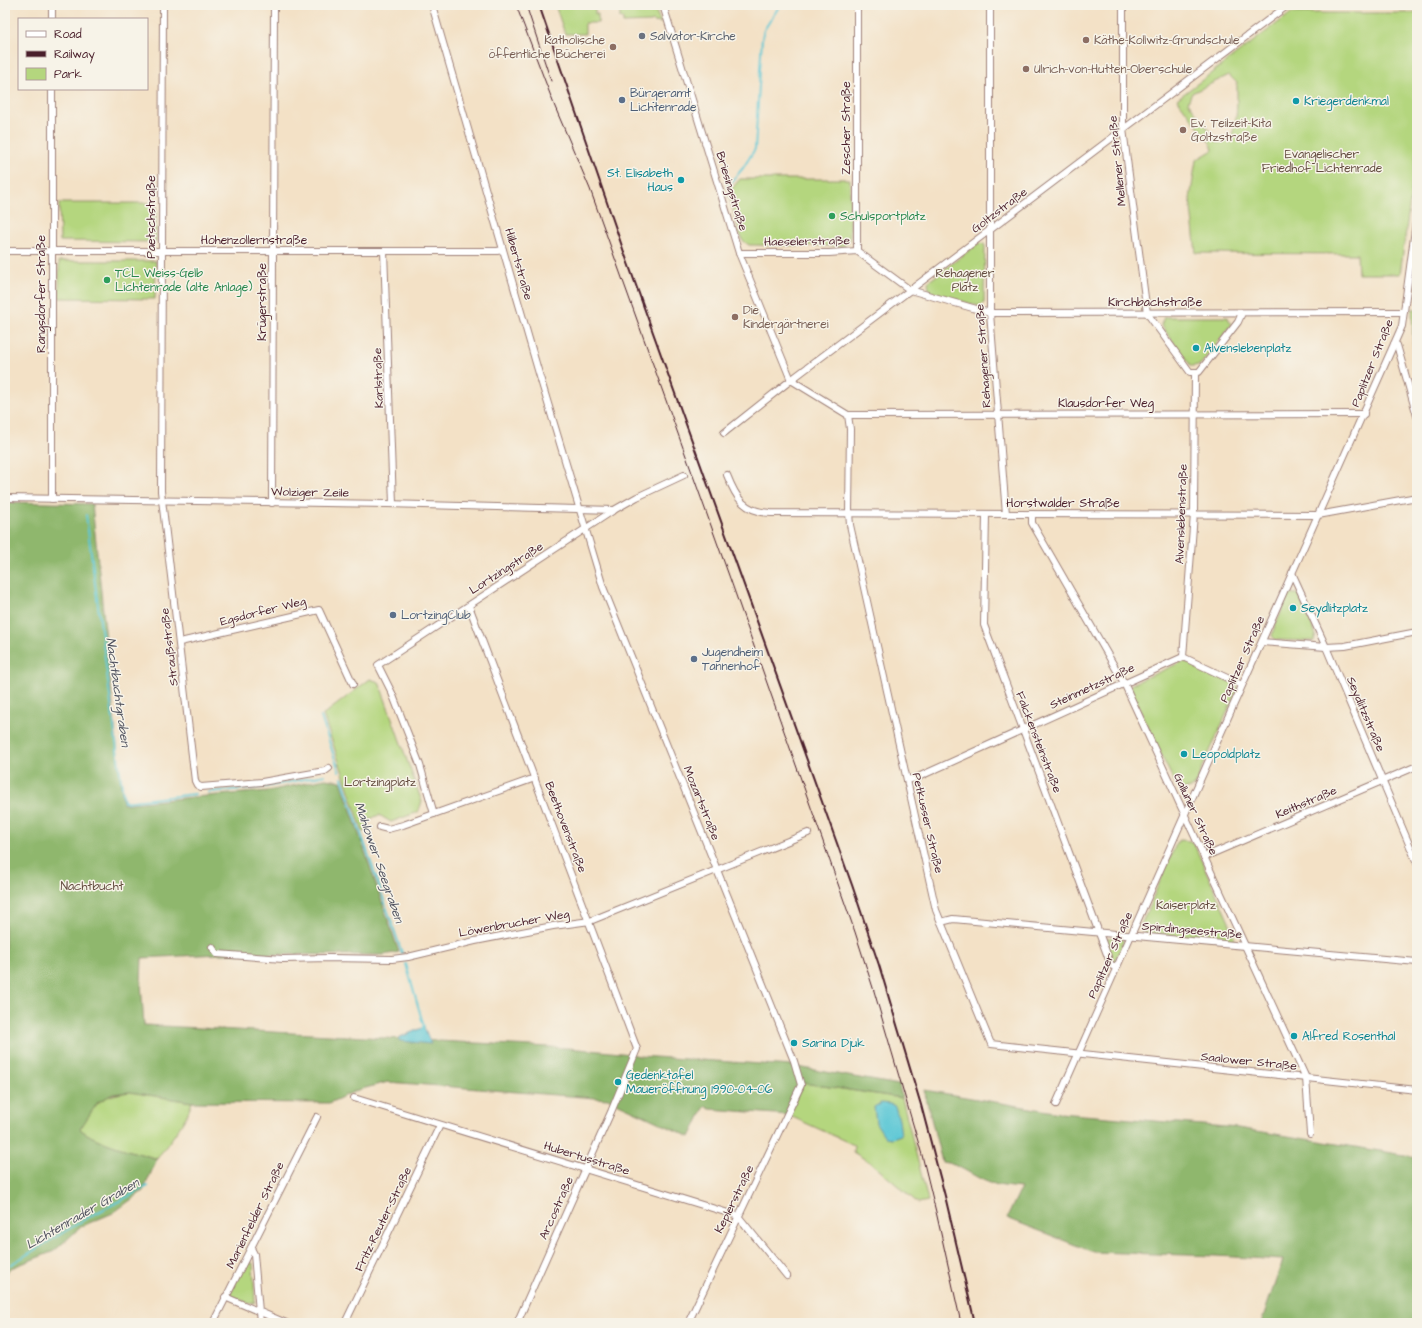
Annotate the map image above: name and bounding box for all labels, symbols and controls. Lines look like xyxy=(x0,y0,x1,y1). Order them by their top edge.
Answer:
legend xyxy=(18,18,148,90)
text: Road xyxy=(54,26,82,43)
place label: Salvator-Kirche xyxy=(650,28,736,45)
marker: Salvator-Kirche xyxy=(637,31,647,41)
place label: Katholische öffentliche Bücherei xyxy=(489,32,606,63)
place label: Käthe-Kollwitz-Grundschule xyxy=(1094,32,1240,49)
marker: Käthe-Kollwitz-Grundschule xyxy=(1081,35,1091,45)
marker: Katholische öffentliche Bücherei xyxy=(608,42,618,52)
text: Railway xyxy=(54,46,95,64)
place label: Ulrich-von-Hutten-Oberschule xyxy=(1034,61,1193,78)
marker: Ulrich-von-Hutten-Oberschule xyxy=(1021,64,1031,74)
text: Park xyxy=(54,66,82,83)
street label: Zescher Straße xyxy=(838,81,855,175)
place label: Bürgeramt Lichtenrade xyxy=(630,85,697,116)
place label: Kriegerdenkmal xyxy=(1304,93,1389,111)
marker: Bürgeramt Lichtenrade xyxy=(617,95,627,105)
marker: Kriegerdenkmal xyxy=(1291,96,1301,106)
street label: Mellener Straße xyxy=(1104,114,1131,207)
place label: Ev. Teilzeit-Kita Goltzstraße xyxy=(1191,115,1271,146)
marker: Ev. Teilzeit-Kita Goltzstraße xyxy=(1178,125,1188,135)
park label: Evangelischer Friedhof Lichtenrade xyxy=(1262,146,1383,177)
street label: Briesingstraße xyxy=(710,149,752,234)
place label: St. Elisabeth Haus xyxy=(607,165,673,196)
street label: Paetschstraße xyxy=(143,175,160,259)
marker: St. Elisabeth Haus xyxy=(676,175,686,185)
street label: Goltzstraße xyxy=(968,183,1031,237)
place label: Schulsportplatz xyxy=(840,208,926,225)
marker: Schulsportplatz xyxy=(827,211,837,221)
street label: Hilbertstraße xyxy=(500,226,537,303)
street label: Hohenzollernstraße xyxy=(201,232,308,249)
street label: Haeselerstraße xyxy=(764,232,851,251)
street label: Rangsdorfer Straße xyxy=(33,235,51,353)
street label: Krügerstraße xyxy=(254,263,272,341)
place label: TCL Weiss-Gelb Lichtenrade (alte Anlage) xyxy=(115,265,252,297)
park label: Rehagener Platz xyxy=(936,265,995,296)
marker: TCL Weiss-Gelb Lichtenrade (alte Anlage) xyxy=(102,275,112,285)
street label: Kirchbachstraße xyxy=(1108,294,1203,311)
place label: Die Kindergärtnerei xyxy=(743,302,829,334)
street label: Rehagener Straße xyxy=(971,303,997,408)
marker: Die Kindergärtnerei xyxy=(730,312,740,322)
street label: Paplitzer Straße xyxy=(1347,316,1398,410)
place label: Alvenslebenplatz xyxy=(1204,340,1291,357)
marker: Alvenslebenplatz xyxy=(1191,343,1201,353)
street label: Karlstraße xyxy=(369,347,388,409)
street label: Klausdorfer Weg xyxy=(1058,395,1154,413)
street label: Alvenslebenstraße xyxy=(1171,463,1192,565)
street label: Wolziger Zeile xyxy=(271,483,350,503)
street label: Horstwalder Straße xyxy=(1006,495,1120,512)
street label: Lortzingstraße xyxy=(466,538,548,600)
street label: Egsdorfer Weg xyxy=(218,593,308,631)
place label: Seydlitzplatz xyxy=(1301,600,1368,618)
marker: Seydlitzplatz xyxy=(1288,603,1298,613)
street label: Straußstraße xyxy=(156,606,183,687)
place label: LortzingClub xyxy=(401,607,471,625)
marker: LortzingClub xyxy=(388,610,398,620)
street label: Paplitzer Straße xyxy=(1216,613,1269,705)
water label: Nachtbuchtgraben xyxy=(100,637,135,749)
place label: Jugendheim Tannenhof xyxy=(702,644,764,675)
marker: Jugendheim Tannenhof xyxy=(689,654,699,664)
street label: Steinmetzstraße xyxy=(1047,659,1138,714)
street label: Seydlitzstraße xyxy=(1341,674,1389,755)
street label: Falckensteinstraße xyxy=(1011,689,1066,796)
place label: Leopoldplatz xyxy=(1192,746,1261,763)
marker: Leopoldplatz xyxy=(1179,749,1189,759)
street label: Mozartstraße xyxy=(679,763,724,843)
street label: Petkusser Straße xyxy=(908,771,947,876)
street label: Galluner Straße xyxy=(1169,771,1222,858)
park label: Lortzingplatz xyxy=(344,774,416,792)
street label: Beethovenstraße xyxy=(540,779,591,876)
street label: Keithstraße xyxy=(1273,782,1340,823)
water label: Mahlower Seegraben xyxy=(349,799,409,927)
park label: Nachtbucht xyxy=(60,878,124,895)
park label: Kaiserplatz xyxy=(1156,897,1216,914)
street label: Löwenbrucher Weg xyxy=(457,905,571,943)
street label: Paplitzer Straße xyxy=(1084,909,1137,1001)
street label: Spirdingseestraße xyxy=(1141,918,1243,944)
place label: Alfred Rosenthal xyxy=(1302,1028,1395,1045)
marker: Alfred Rosenthal xyxy=(1289,1031,1299,1041)
place label: Sarina Djuk xyxy=(802,1035,865,1052)
marker: Sarina Djuk xyxy=(789,1038,799,1048)
street label: Saalower Straße xyxy=(1200,1048,1298,1075)
place label: Gedenktafel Maueröffnung 1990-04-06 xyxy=(626,1067,773,1099)
marker: Gedenktafel Maueröffnung 1990-04-06 xyxy=(613,1077,623,1087)
street label: Hubertusstraße xyxy=(542,1137,632,1180)
street label: Marienfelder Straße xyxy=(222,1159,289,1271)
street label: Keplerstraße xyxy=(711,1162,759,1236)
street label: Fritz-Reuter-Straße xyxy=(351,1164,416,1274)
water label: Lichtenrader Graben xyxy=(23,1173,144,1254)
street label: Arcostraße xyxy=(535,1174,578,1242)

